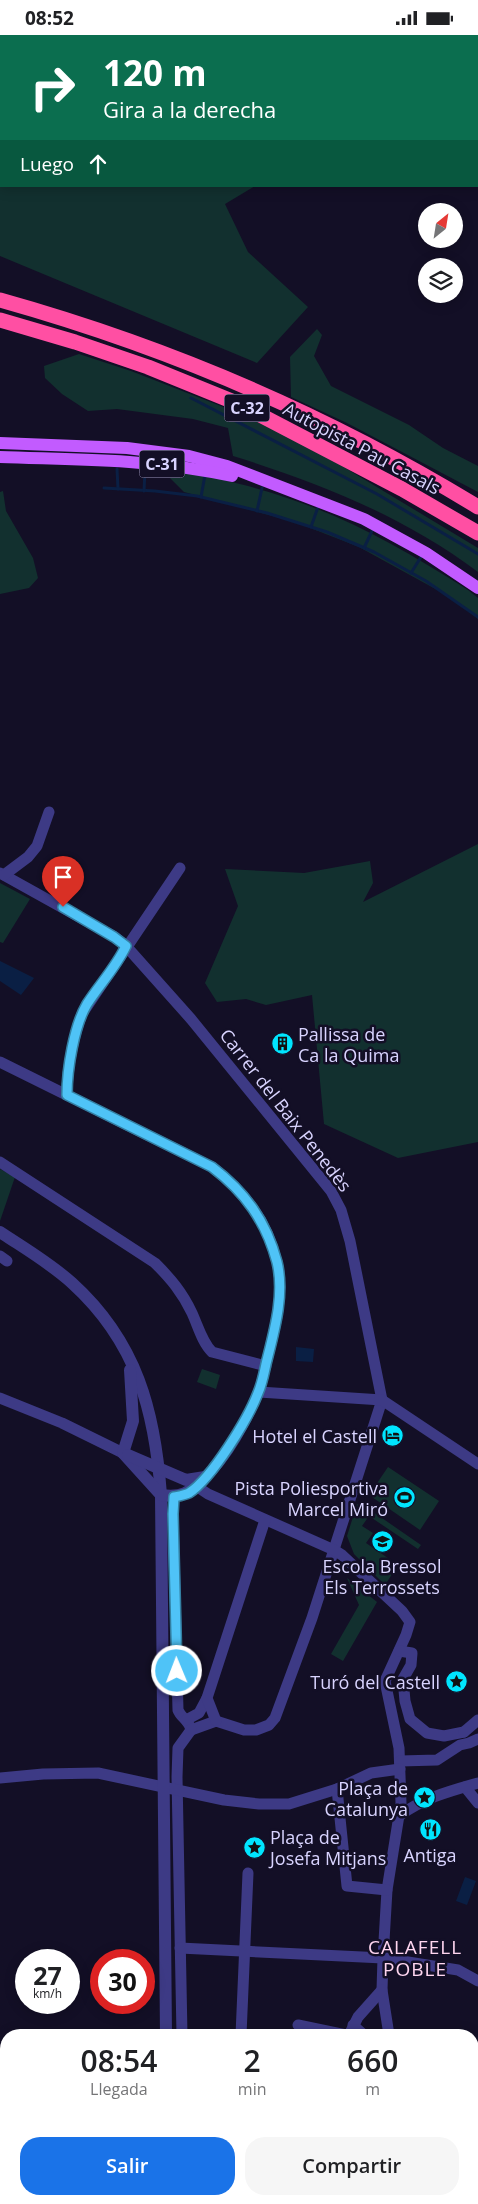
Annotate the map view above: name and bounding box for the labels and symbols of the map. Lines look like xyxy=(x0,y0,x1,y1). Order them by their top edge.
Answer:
north arrow xyxy=(418,203,462,247)
road number: C-32 xyxy=(224,394,270,421)
street label: Autopista Pau Casals xyxy=(279,396,445,500)
road number: C-31 xyxy=(140,451,184,477)
pin xyxy=(42,856,84,907)
place label: Pallissa de Ca la Quima xyxy=(298,1022,400,1067)
street label: Carrer del Baix Penedès xyxy=(215,1024,357,1196)
building icon: Pallissa de Ca la Quima xyxy=(270,1032,294,1056)
place label: Hotel el Castell xyxy=(252,1424,377,1448)
hotel icon: Hotel el Castell xyxy=(381,1424,405,1448)
place label: Pista Poliesportiva Marcel Miró xyxy=(234,1476,388,1521)
sports icon: Pista Poliesportiva Marcel Miró xyxy=(392,1486,416,1510)
school or university icon: Escola Bressol Els Terrossets xyxy=(370,1529,394,1553)
place label: Escola Bressol Els Terrossets xyxy=(323,1554,441,1599)
position arrow xyxy=(150,1644,202,1696)
place label: Turó del Castell xyxy=(310,1670,440,1694)
place icon: Turó del Castell xyxy=(444,1670,468,1694)
place label: Plaça de Catalunya xyxy=(325,1776,408,1821)
place icon: Plaça de Catalunya xyxy=(412,1786,436,1810)
restaurant icon: Antiga xyxy=(418,1818,442,1842)
place label: Plaça de Josefa Mitjans xyxy=(268,1825,386,1870)
place icon: Plaça de Josefa Mitjans xyxy=(242,1835,266,1859)
place label: Antiga xyxy=(403,1843,457,1867)
district label: CALAFELL POBLE xyxy=(368,1934,462,1982)
speed limit sign: 30 xyxy=(90,1949,155,2014)

